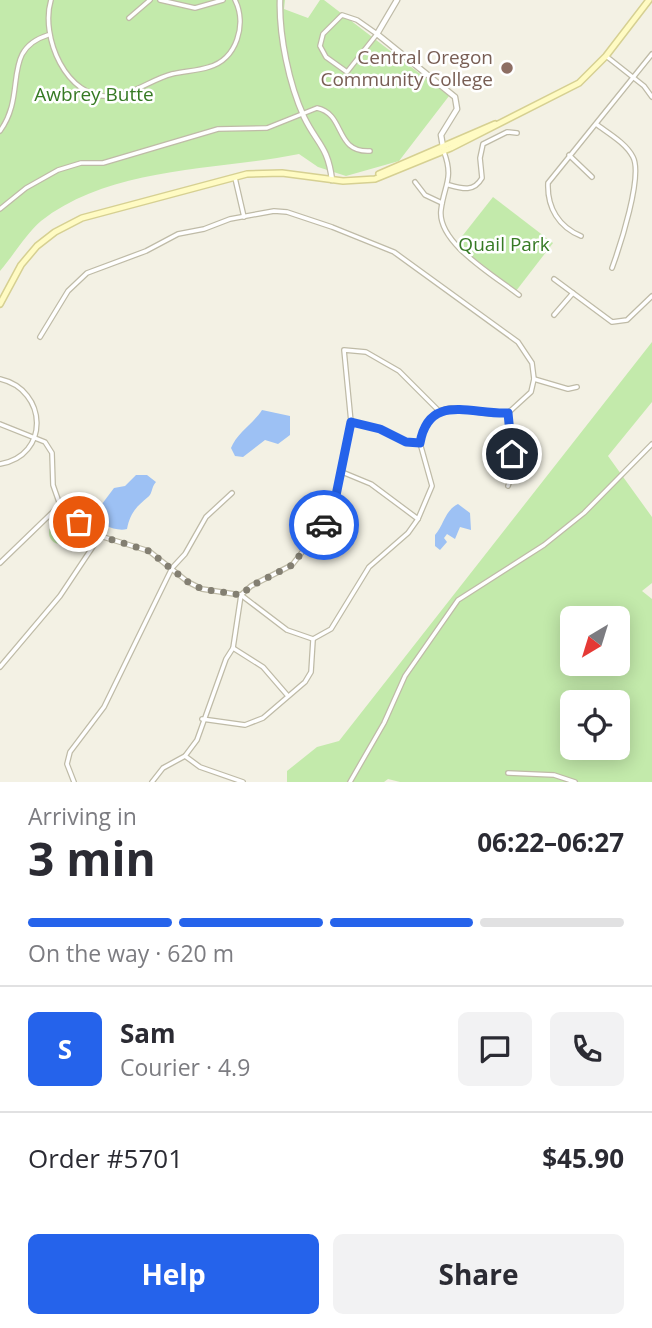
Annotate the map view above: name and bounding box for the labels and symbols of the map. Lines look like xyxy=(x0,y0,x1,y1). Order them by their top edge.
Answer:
place label: Central Oregon Community College xyxy=(320,44,493,92)
marker: Central Oregon Community College xyxy=(499,60,515,76)
park label: Awbrey Butte xyxy=(34,81,154,107)
park label: Quail Park xyxy=(458,231,550,257)
pin xyxy=(482,424,542,484)
courier xyxy=(289,490,359,560)
pin xyxy=(49,492,109,552)
north arrow xyxy=(560,606,630,676)

